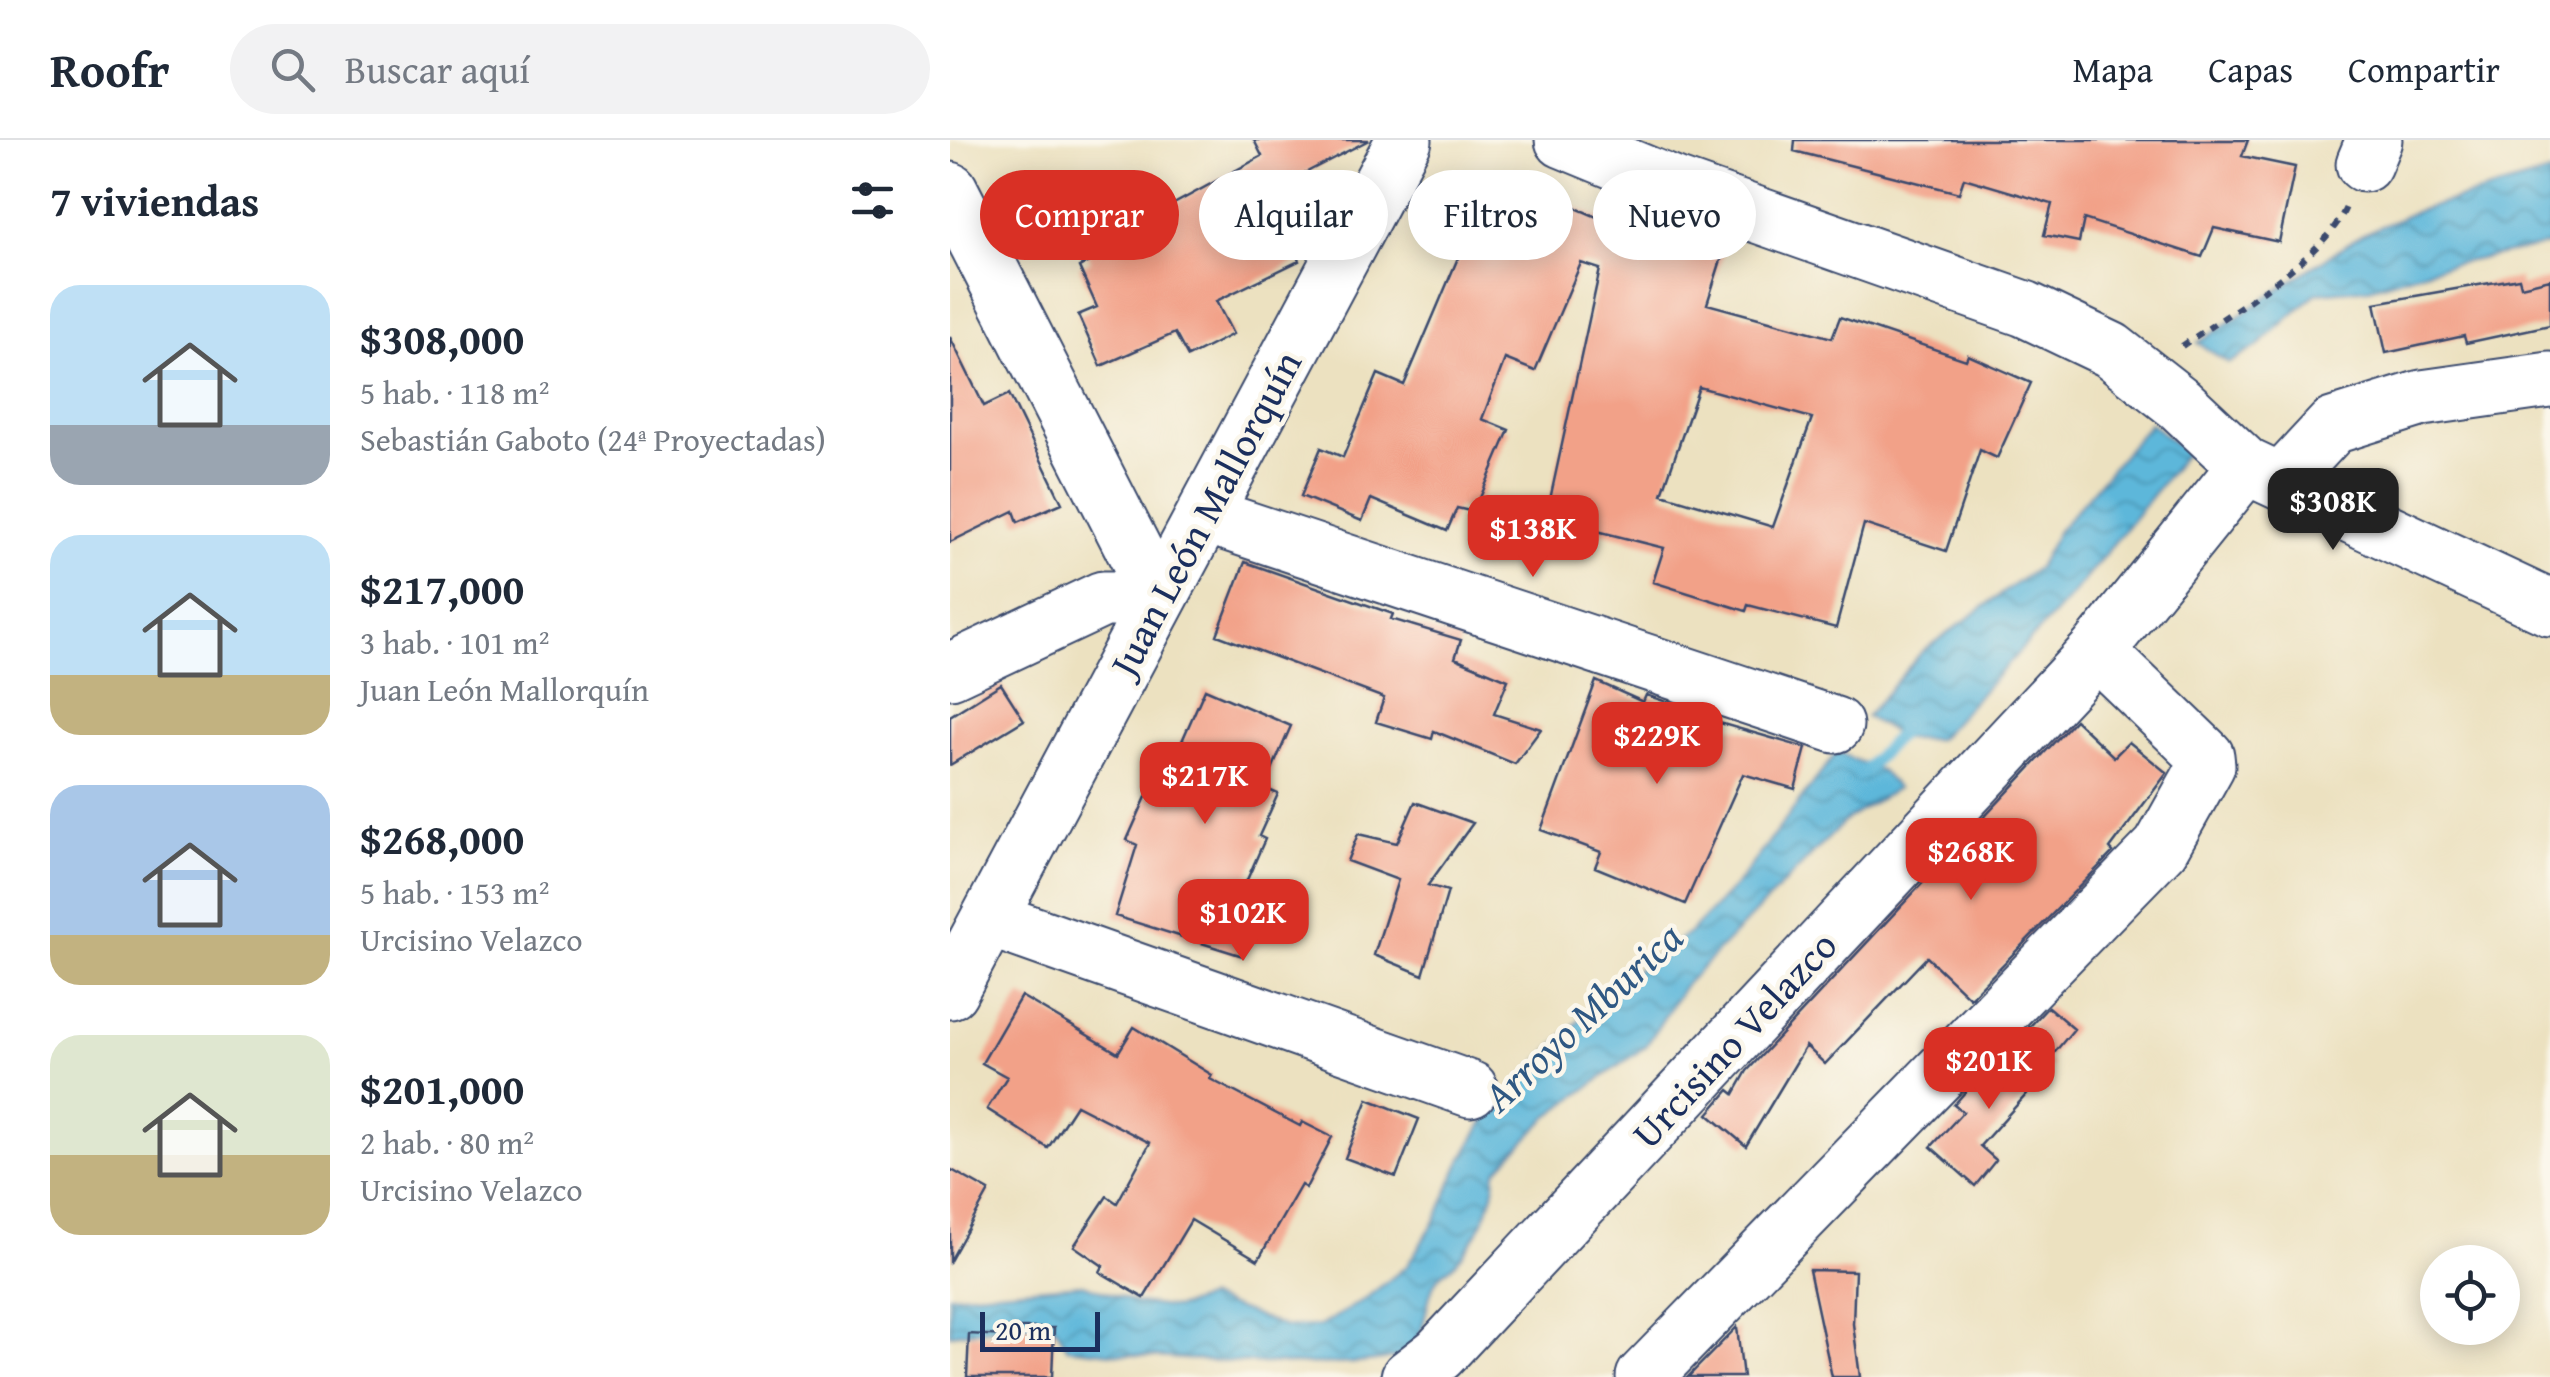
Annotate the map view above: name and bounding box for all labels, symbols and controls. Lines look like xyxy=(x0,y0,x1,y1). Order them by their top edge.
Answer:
search box xyxy=(230,24,930,114)
text: Roofr xyxy=(50,34,170,105)
text: Buscar aquí xyxy=(345,41,530,97)
icon: search xyxy=(265,42,320,97)
text: Mapa xyxy=(2073,44,2153,95)
text: Capas xyxy=(2208,44,2293,95)
text: Compartir xyxy=(2348,44,2500,95)
text: 7 viviendas xyxy=(50,170,259,231)
chip: Comprar xyxy=(980,170,1179,260)
chip: Alquilar xyxy=(1199,170,1388,260)
chip: Filtros xyxy=(1408,170,1573,260)
chip: Nuevo xyxy=(1593,170,1756,260)
icon: filters xyxy=(845,173,900,228)
text: $308,000 xyxy=(360,308,524,369)
icon: home xyxy=(130,325,250,445)
street label: Juan León Mallorquín xyxy=(1092,340,1316,691)
text: 5 hab. · 118 m² xyxy=(360,369,549,416)
text: Sebastián Gaboto (24ª Proyectadas) xyxy=(360,416,826,463)
pin: $308K xyxy=(2263,468,2403,553)
text: $308K xyxy=(2290,477,2376,524)
pin: $138K xyxy=(1463,495,1603,580)
text: $138K xyxy=(1490,504,1576,551)
text: $217,000 xyxy=(360,558,524,619)
icon: home xyxy=(130,575,250,695)
text: 3 hab. · 101 m² xyxy=(360,619,549,666)
text: Juan León Mallorquín xyxy=(360,666,649,713)
pin: $229K xyxy=(1587,702,1727,787)
text: $229K xyxy=(1614,711,1700,758)
pin: $217K xyxy=(1135,742,1275,827)
text: $217K xyxy=(1162,751,1248,798)
text: $268,000 xyxy=(360,808,524,869)
pin: $268K xyxy=(1901,818,2041,903)
icon: home xyxy=(130,825,250,945)
text: $268K xyxy=(1928,827,2014,874)
text: 5 hab. · 153 m² xyxy=(360,869,549,916)
pin: $102K xyxy=(1173,879,1313,964)
text: $102K xyxy=(1200,888,1286,935)
water label: Arroyo Mburica xyxy=(1468,907,1696,1126)
text: Urcisino Velazco xyxy=(360,916,583,963)
street label: Urcisino Velazco xyxy=(1618,917,1850,1161)
pin: $201K xyxy=(1919,1027,2059,1112)
text: $201K xyxy=(1946,1036,2032,1083)
text: $201,000 xyxy=(360,1058,524,1119)
icon: home xyxy=(130,1075,250,1195)
text: 2 hab. · 80 m² xyxy=(360,1119,534,1166)
text: Urcisino Velazco xyxy=(360,1166,583,1213)
map controls xyxy=(2420,1245,2520,1345)
button: locate xyxy=(2420,1245,2520,1345)
scale bar xyxy=(980,1307,1100,1352)
text: 20 m xyxy=(995,1309,1051,1350)

